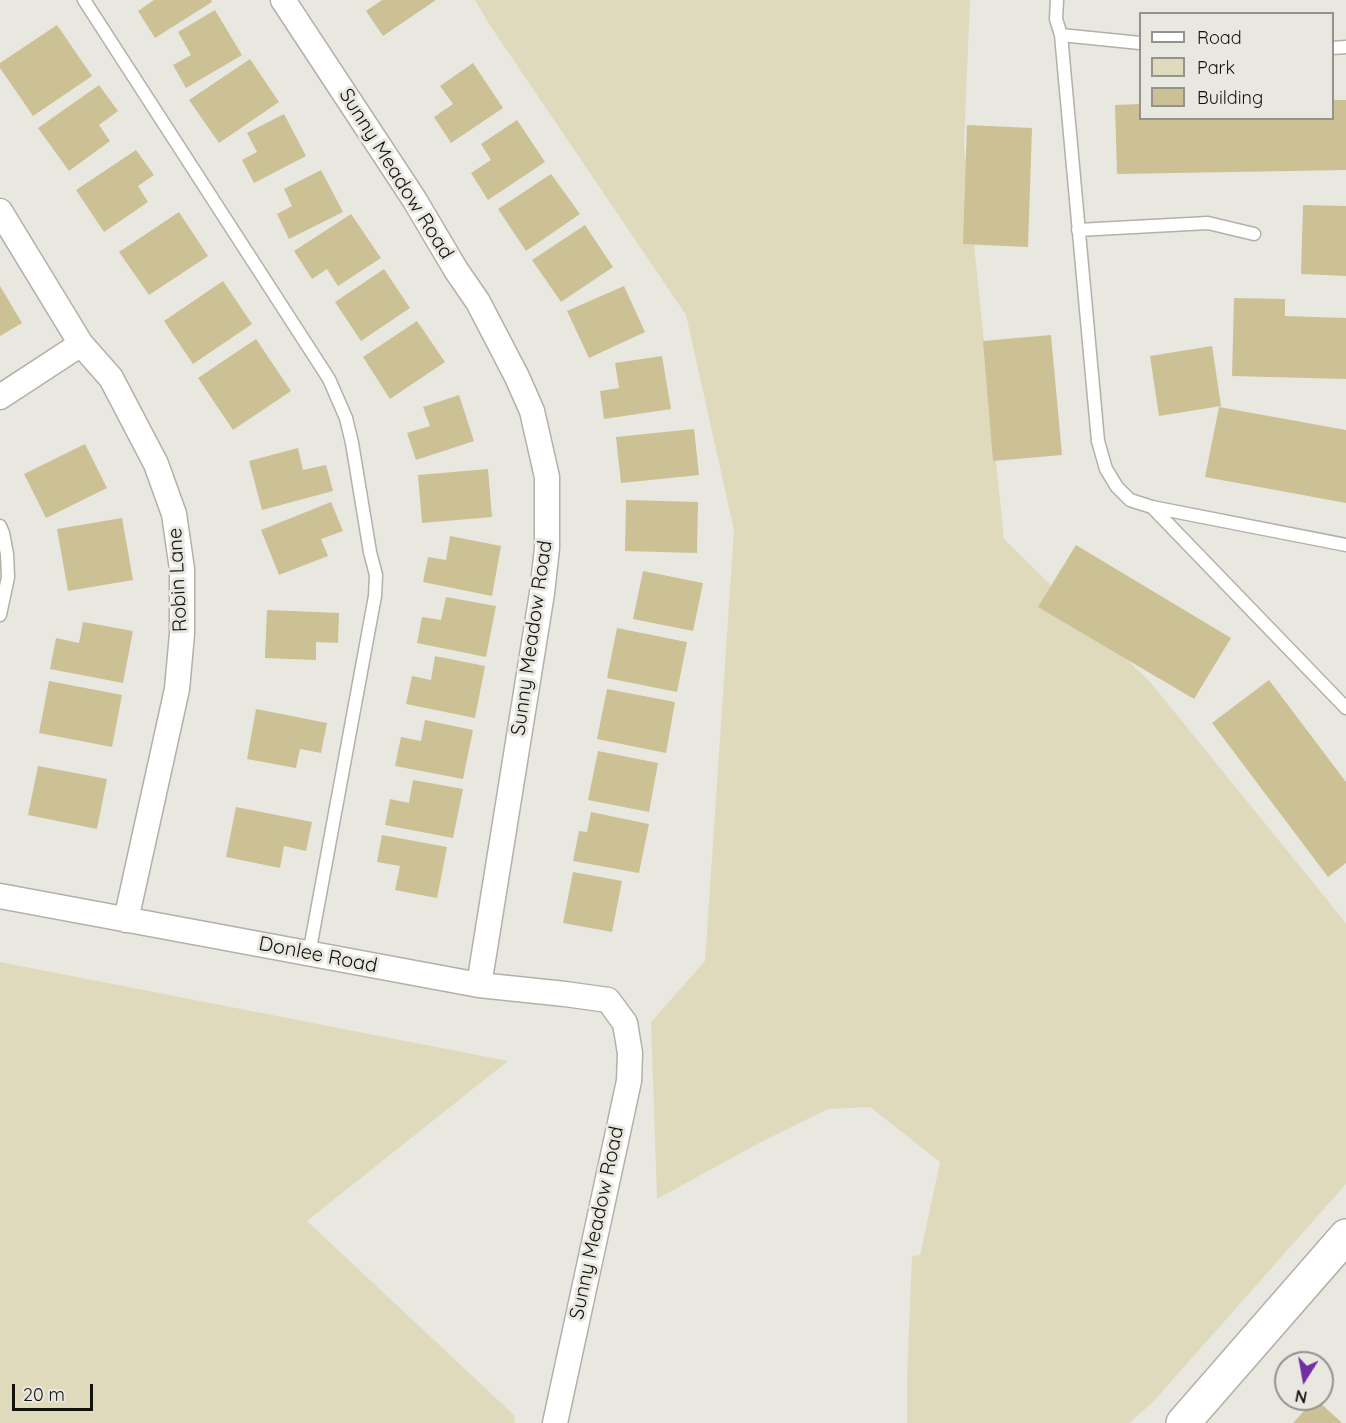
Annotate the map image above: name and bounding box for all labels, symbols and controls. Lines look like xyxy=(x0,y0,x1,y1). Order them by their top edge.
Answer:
legend xyxy=(1139,12,1334,120)
text: Road xyxy=(1197,26,1242,49)
text: Park xyxy=(1197,56,1235,79)
street label: Sunny Meadow Road xyxy=(334,84,458,264)
text: Building xyxy=(1197,86,1263,109)
street label: Robin Lane xyxy=(163,527,193,633)
street label: Sunny Meadow Road xyxy=(506,539,558,737)
street label: Donlee Road xyxy=(257,932,379,978)
street label: Sunny Meadow Road xyxy=(565,1124,629,1322)
north arrow xyxy=(1274,1351,1334,1411)
scale bar xyxy=(15,1372,96,1410)
text: 20 m xyxy=(23,1383,65,1406)
text: N xyxy=(1293,1386,1309,1408)

